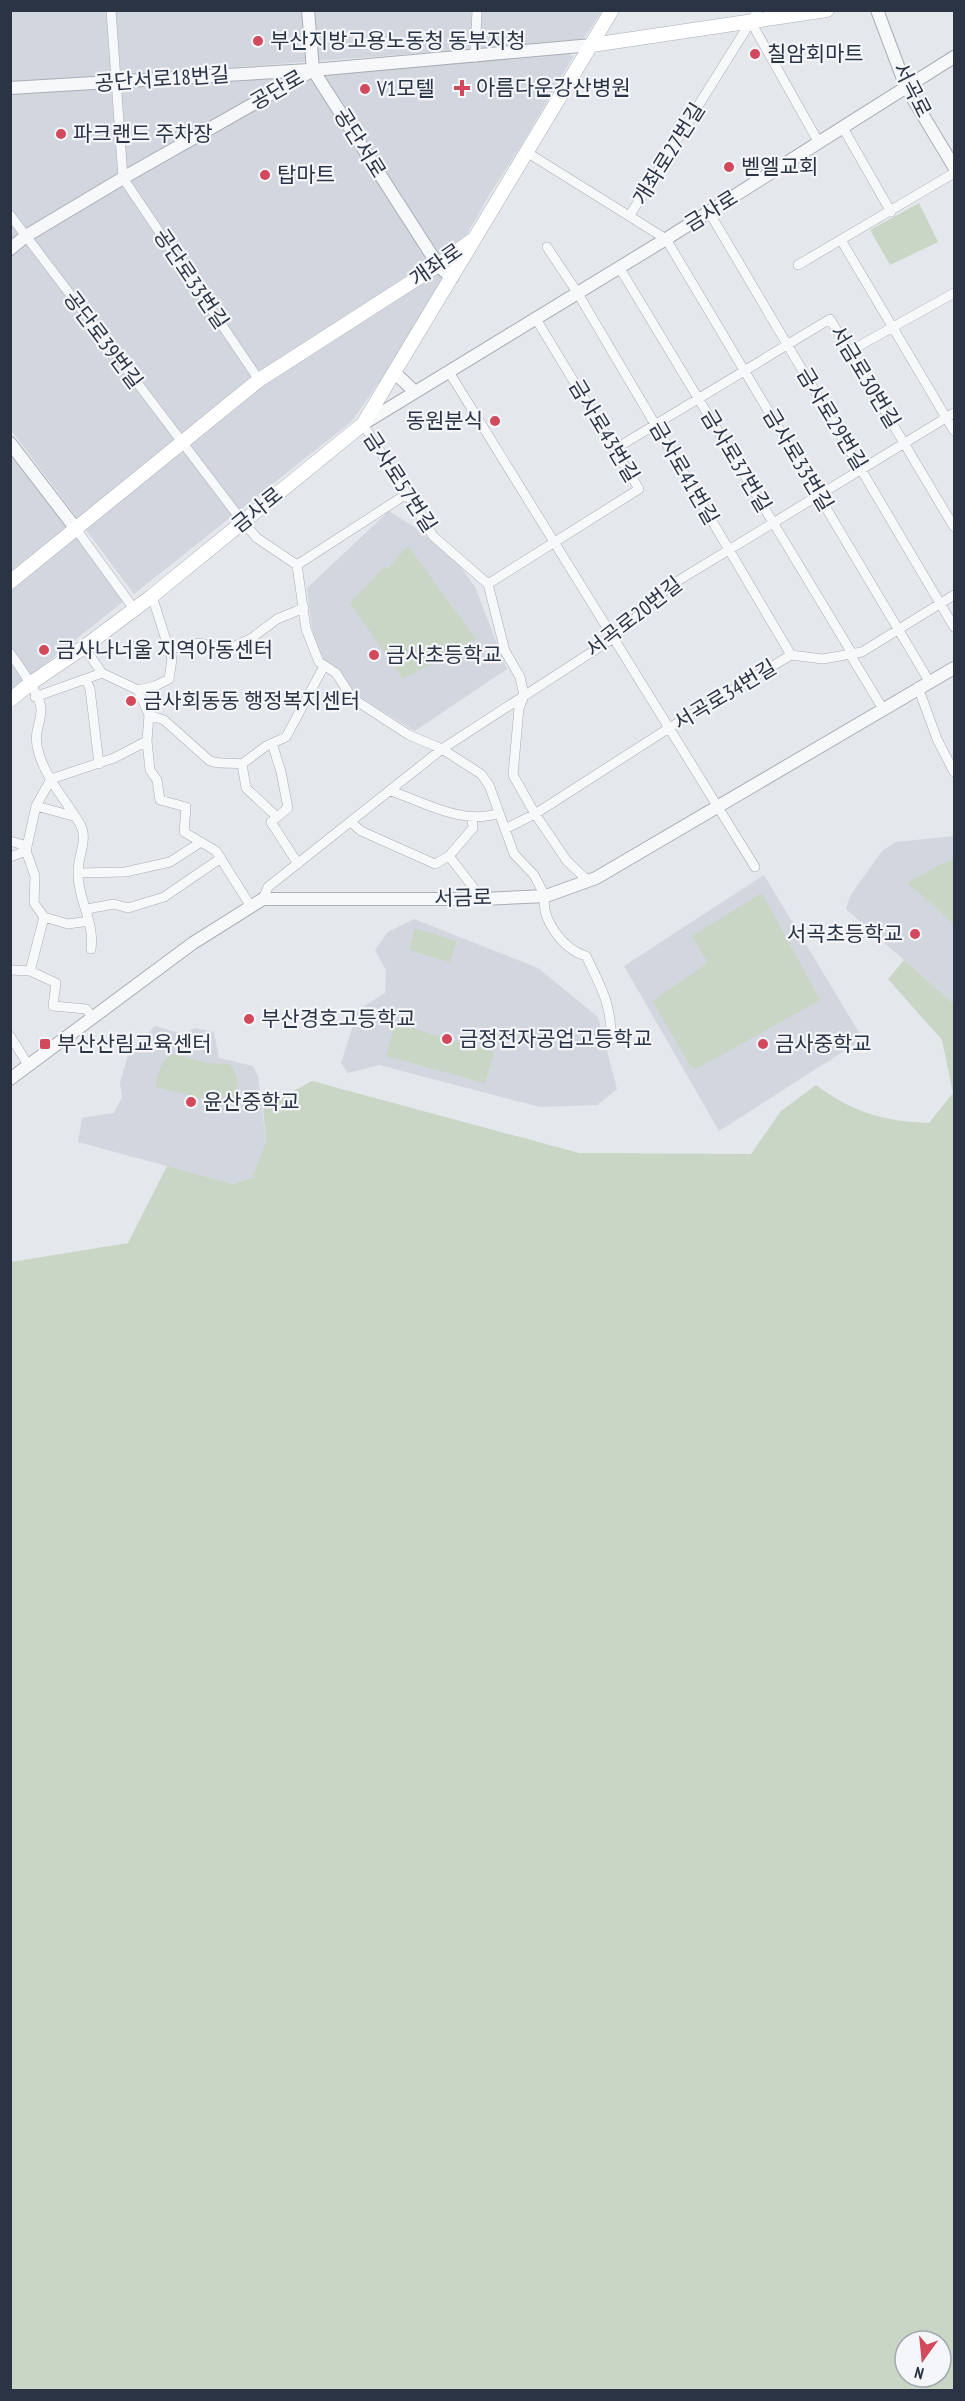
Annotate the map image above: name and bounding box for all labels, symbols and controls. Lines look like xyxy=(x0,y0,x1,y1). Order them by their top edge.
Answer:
place label: 부산지방고용노동청 동부지청 xyxy=(270,27,526,54)
marker: 부산지방고용노동청 동부지청 xyxy=(251,34,265,48)
place label: 칠암회마트 xyxy=(767,40,864,67)
marker: 칠암회마트 xyxy=(748,47,762,61)
street label: 서곡로 xyxy=(887,58,938,122)
street label: 공단서로18번길 xyxy=(94,60,230,97)
street label: 공단로 xyxy=(245,63,309,116)
place label: 아름다운강산병원 xyxy=(476,74,631,101)
place label: V1모텔 xyxy=(376,75,435,102)
marker: 아름다운강산병원 xyxy=(453,79,471,97)
marker: V1모텔 xyxy=(358,82,372,96)
street label: 개좌로27번길 xyxy=(627,98,711,210)
street label: 공단서로 xyxy=(328,103,392,183)
place label: 파크랜드 주차장 xyxy=(73,120,213,147)
marker: 파크랜드 주차장 xyxy=(54,127,68,141)
place label: 벧엘교회 xyxy=(741,153,818,180)
marker: 벧엘교회 xyxy=(722,160,736,174)
place label: 탑마트 xyxy=(277,161,335,188)
marker: 탑마트 xyxy=(258,168,272,182)
street label: 금사로 xyxy=(679,184,742,237)
street label: 공단로33번길 xyxy=(148,223,235,334)
street label: 개좌로 xyxy=(404,237,467,292)
street label: 공단로39번길 xyxy=(58,285,149,394)
street label: 서금로30번길 xyxy=(824,320,907,433)
street label: 금사로29번길 xyxy=(791,362,874,475)
street label: 금사로43번길 xyxy=(563,374,646,487)
street label: 금사로33번길 xyxy=(757,403,840,516)
street label: 금사로37번길 xyxy=(695,404,778,517)
place label: 동원분식 xyxy=(406,407,483,434)
marker: 동원분식 xyxy=(488,414,502,428)
street label: 금사로41번길 xyxy=(644,416,725,530)
street label: 금사로57번길 xyxy=(358,426,443,538)
street label: 금사로 xyxy=(226,481,288,538)
street label: 서곡로20번길 xyxy=(580,570,688,663)
place label: 금사나너울 지역아동센터 xyxy=(56,636,273,663)
place label: 금사초등학교 xyxy=(386,641,502,668)
marker: 금사나너울 지역아동센터 xyxy=(37,643,51,657)
marker: 금사초등학교 xyxy=(367,648,381,662)
street label: 서곡로34번길 xyxy=(668,653,781,736)
place label: 금사회동동 행정복지센터 xyxy=(143,687,360,714)
marker: 금사회동동 행정복지센터 xyxy=(124,694,138,708)
street label: 서금로 xyxy=(434,883,492,912)
place label: 서곡초등학교 xyxy=(787,920,903,947)
marker: 서곡초등학교 xyxy=(908,927,922,941)
place label: 부산경호고등학교 xyxy=(261,1005,416,1032)
marker: 부산경호고등학교 xyxy=(242,1012,256,1026)
place label: 금정전자공업고등학교 xyxy=(459,1025,652,1052)
place label: 부산산림교육센터 xyxy=(57,1030,212,1057)
place label: 금사중학교 xyxy=(775,1030,872,1057)
marker: 금정전자공업고등학교 xyxy=(440,1032,454,1046)
marker: 부산산림교육센터 xyxy=(38,1037,52,1051)
marker: 금사중학교 xyxy=(756,1037,770,1051)
place label: 윤산중학교 xyxy=(203,1088,300,1115)
marker: 윤산중학교 xyxy=(184,1095,198,1109)
north arrow xyxy=(893,2329,953,2389)
text: N xyxy=(912,2363,926,2384)

